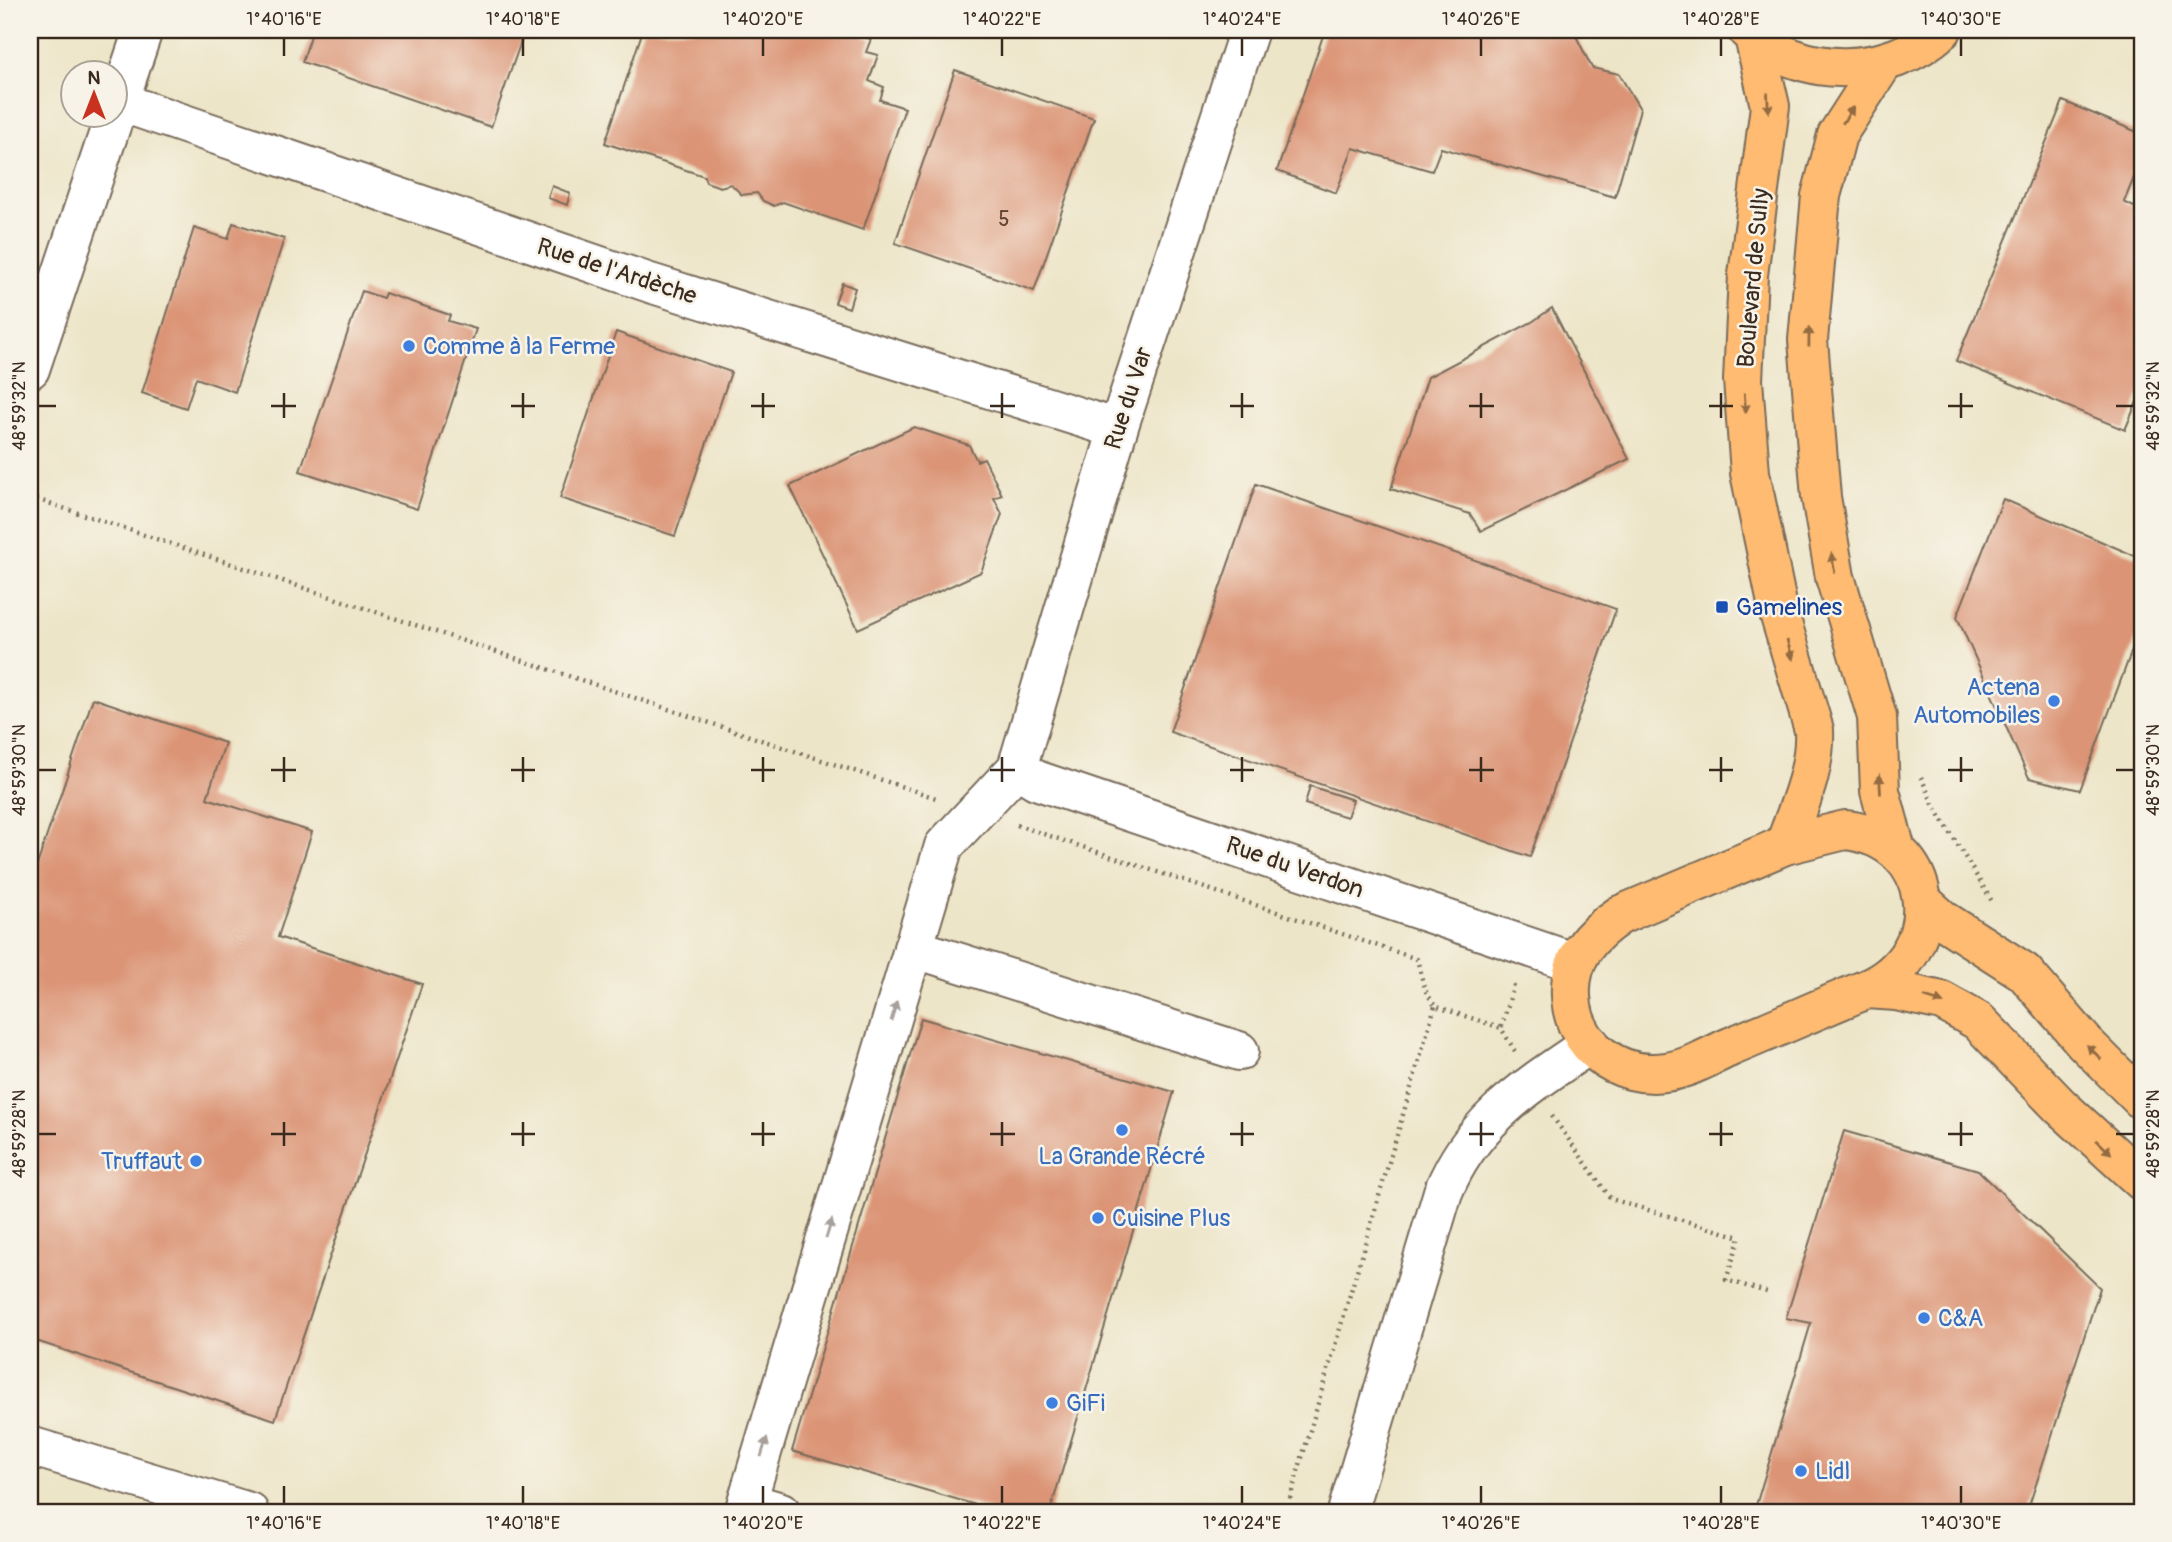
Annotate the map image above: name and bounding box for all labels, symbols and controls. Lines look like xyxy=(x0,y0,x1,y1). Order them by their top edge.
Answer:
text: 1°40'16"E xyxy=(246,8,322,31)
text: 1°40'18"E xyxy=(486,8,560,31)
text: 1°40'20"E xyxy=(723,8,803,31)
text: 1°40'22"E xyxy=(963,8,1041,31)
text: 1°40'24"E xyxy=(1203,8,1281,31)
text: 1°40'26"E xyxy=(1442,8,1520,31)
text: 1°40'28"E xyxy=(1682,8,1760,31)
text: 1°40'30"E xyxy=(1921,8,2001,31)
north arrow xyxy=(60,60,130,130)
text: N xyxy=(88,66,101,90)
one-way arrow xyxy=(1763,92,1774,114)
one-way arrow xyxy=(1841,106,1854,125)
street label: Boulevard de Sully xyxy=(1731,187,1776,369)
house number: 5 xyxy=(998,206,1010,233)
street label: Rue de l'Ardèche xyxy=(533,232,700,311)
one-way arrow xyxy=(1803,326,1815,348)
place label: Comme à la Ferme xyxy=(423,332,615,361)
marker: Comme à la Ferme xyxy=(401,338,417,354)
street label: Rue du Var xyxy=(1098,343,1159,453)
text: 48°59'32"N xyxy=(8,361,31,451)
text: 48°59'32"N xyxy=(2142,361,2165,451)
one-way arrow xyxy=(1740,392,1751,414)
one-way arrow xyxy=(1827,552,1838,574)
place label: Gamelines xyxy=(1736,593,1842,622)
marker: Gamelines xyxy=(1714,599,1730,615)
one-way arrow xyxy=(1785,640,1795,661)
place label: Actena Automobiles xyxy=(1913,673,2040,730)
marker: Actena Automobiles xyxy=(2046,693,2062,709)
text: 48°59'30"N xyxy=(8,724,31,816)
text: 48°59'30"N xyxy=(2142,724,2165,816)
one-way arrow xyxy=(1875,773,1886,795)
street label: Rue du Verdon xyxy=(1222,830,1368,905)
one-way arrow xyxy=(1924,995,1945,1005)
one-way arrow xyxy=(890,1000,900,1021)
one-way arrow xyxy=(2086,1045,2103,1061)
text: 48°59'28"N xyxy=(8,1090,31,1178)
text: 48°59'28"N xyxy=(2142,1090,2165,1178)
marker: La Grande Récré xyxy=(1114,1122,1130,1138)
one-way arrow xyxy=(2095,1139,2113,1155)
place label: La Grande Récré xyxy=(1038,1142,1206,1171)
place label: Truffaut xyxy=(101,1147,182,1176)
marker: Truffaut xyxy=(188,1153,204,1169)
place label: Cuisine Plus xyxy=(1112,1204,1231,1233)
marker: Cuisine Plus xyxy=(1090,1210,1106,1226)
one-way arrow xyxy=(824,1218,834,1239)
place label: C&A xyxy=(1938,1304,1983,1333)
marker: C&A xyxy=(1916,1310,1932,1326)
place label: GiFi xyxy=(1066,1389,1105,1418)
marker: GiFi xyxy=(1044,1395,1060,1411)
one-way arrow xyxy=(759,1436,769,1457)
place label: Lidl xyxy=(1815,1457,1850,1486)
marker: Lidl xyxy=(1793,1463,1809,1479)
text: 1°40'16"E xyxy=(246,1512,322,1535)
text: 1°40'18"E xyxy=(486,1512,560,1535)
text: 1°40'20"E xyxy=(723,1512,803,1535)
text: 1°40'22"E xyxy=(963,1512,1041,1535)
text: 1°40'24"E xyxy=(1203,1512,1281,1535)
text: 1°40'26"E xyxy=(1442,1512,1520,1535)
text: 1°40'28"E xyxy=(1682,1512,1760,1535)
text: 1°40'30"E xyxy=(1921,1512,2001,1535)

